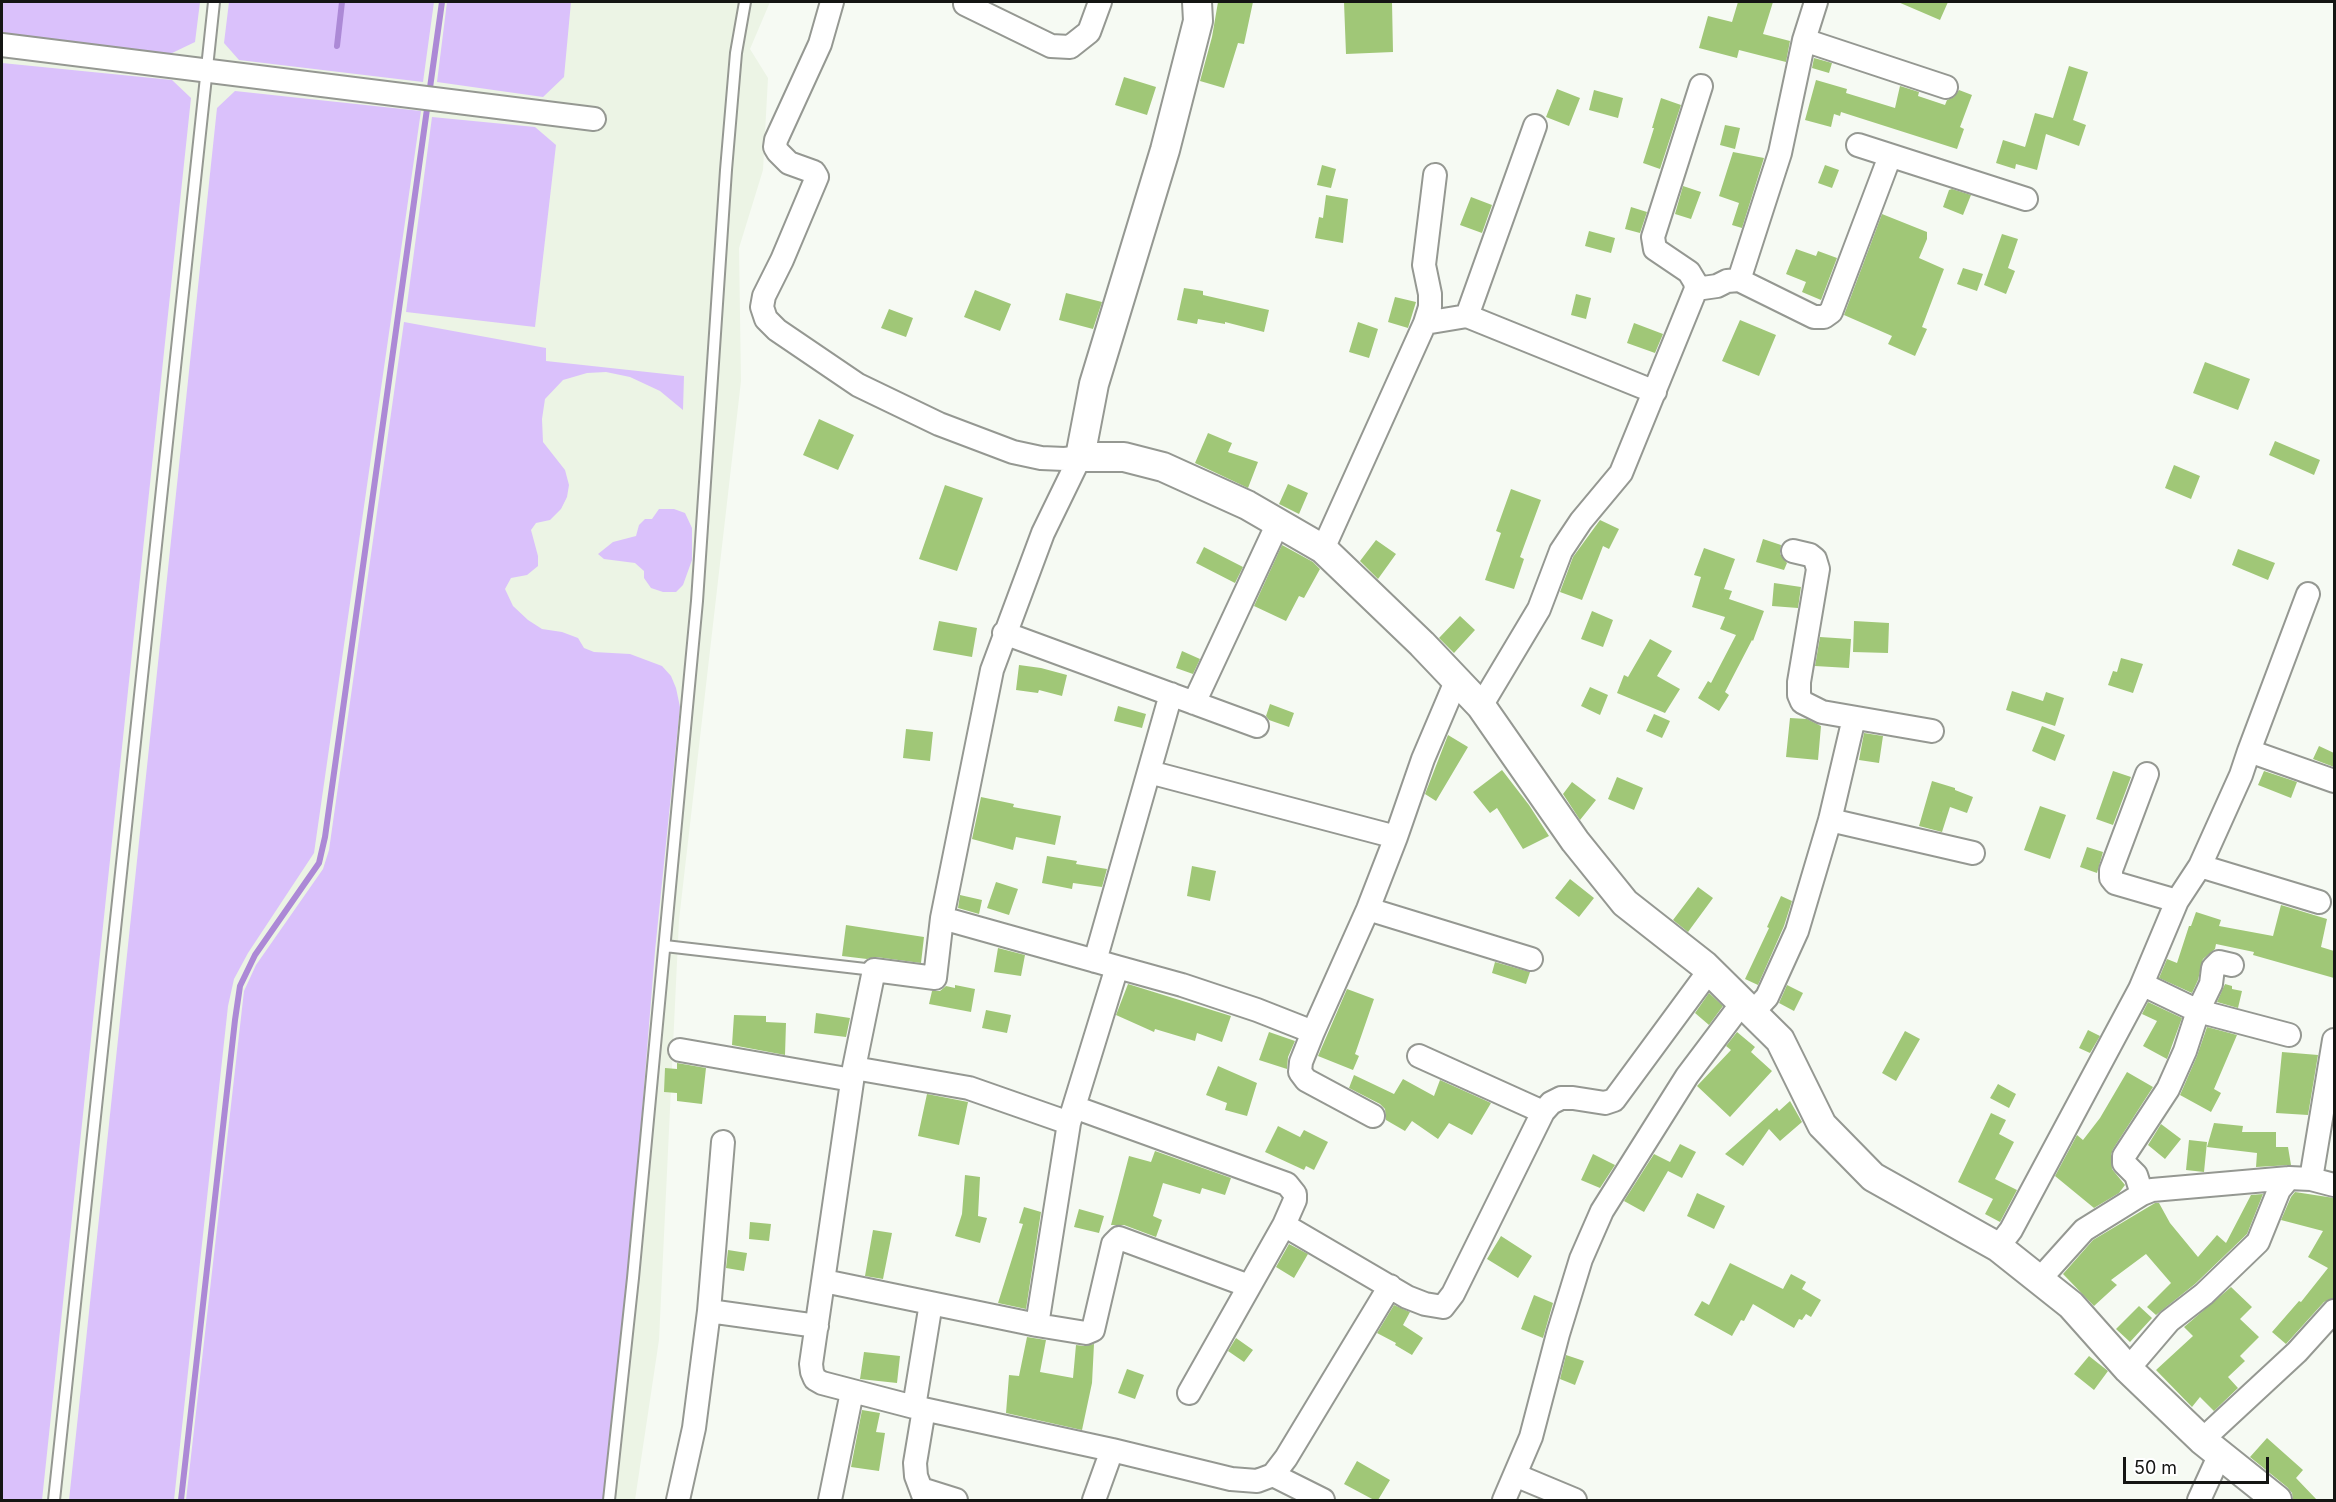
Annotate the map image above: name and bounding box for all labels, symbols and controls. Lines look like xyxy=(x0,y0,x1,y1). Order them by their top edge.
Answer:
scale bar xyxy=(2126,1445,2272,1483)
text: 50 m xyxy=(2134,1457,2177,1478)

